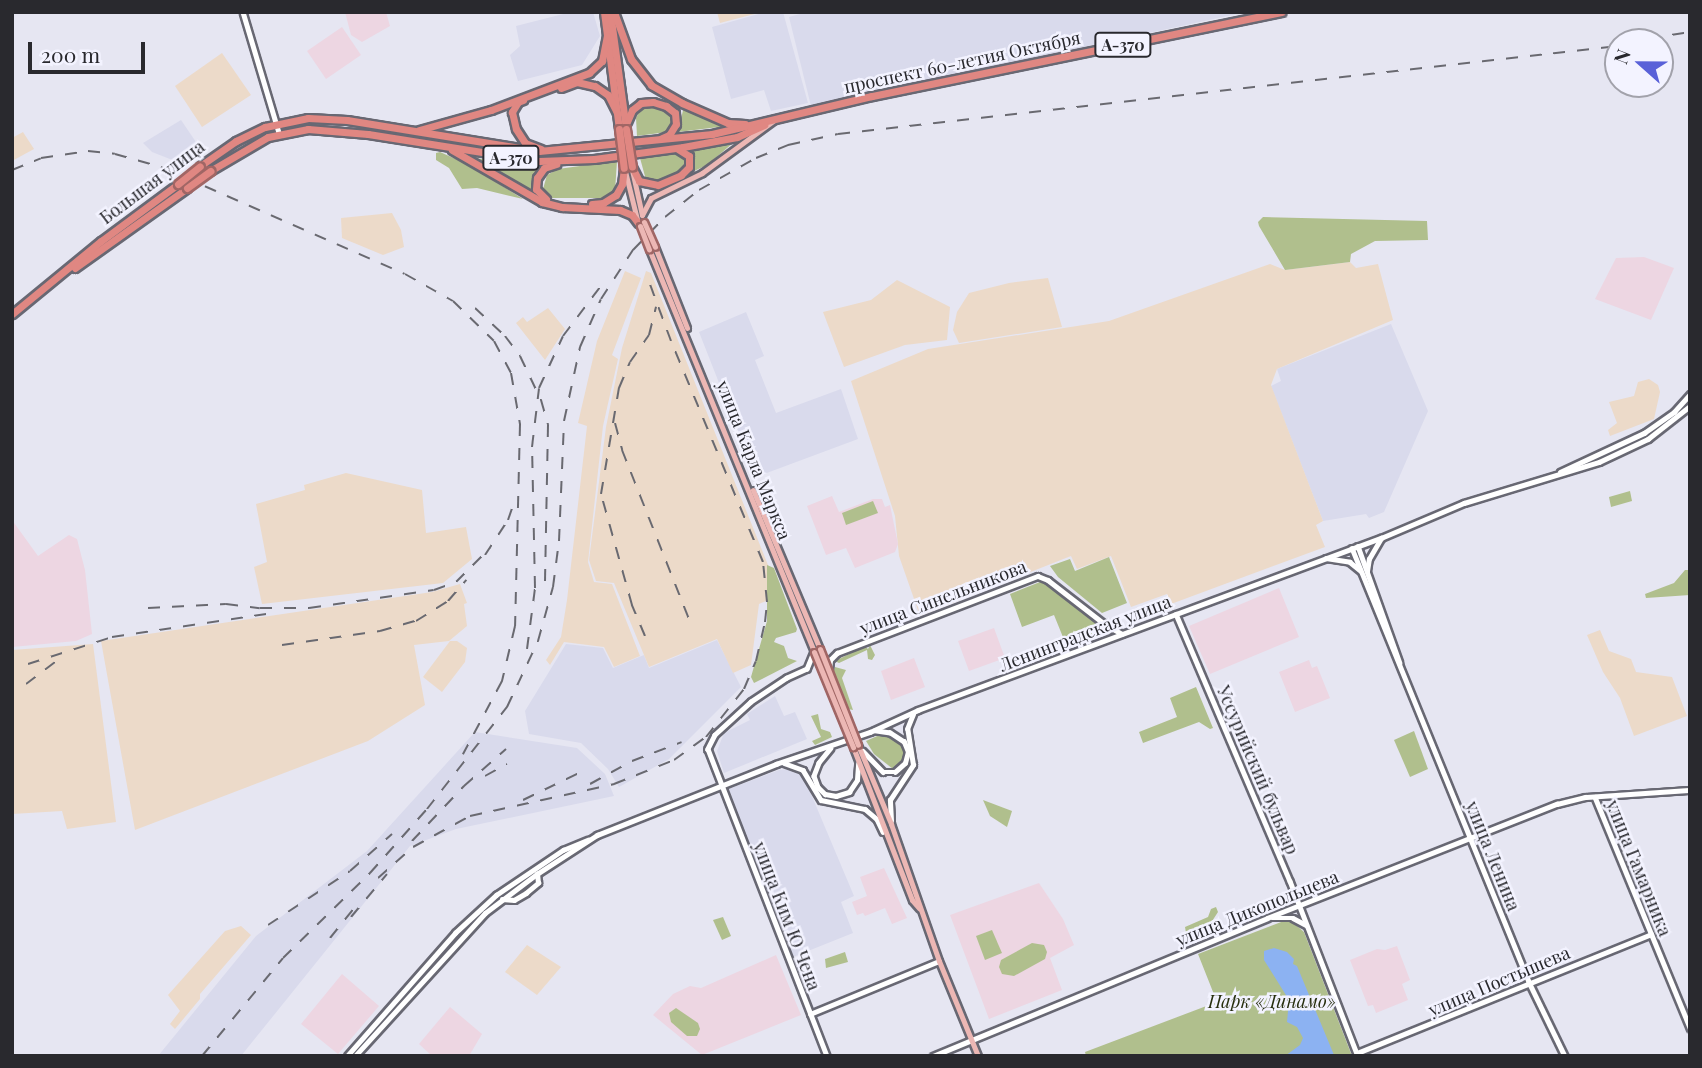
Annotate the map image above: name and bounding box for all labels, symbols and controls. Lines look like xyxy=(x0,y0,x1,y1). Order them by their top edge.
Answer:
street label: проспект 60-летия Октября xyxy=(842,26,1082,98)
scale bar xyxy=(32,28,149,72)
north arrow xyxy=(1604,28,1674,98)
road number: А-370 xyxy=(1093,32,1153,58)
text: 200 m xyxy=(41,40,100,68)
text: N xyxy=(1607,45,1636,67)
street label: Большая улица xyxy=(95,136,209,228)
road number: А-370 xyxy=(481,146,541,170)
street label: улица Карла Маркса xyxy=(712,377,796,543)
street label: улица Синельникова xyxy=(857,555,1029,639)
street label: Ленинградская улица xyxy=(996,590,1174,676)
street label: Уссурийский бульвар xyxy=(1213,682,1303,858)
street label: улица Гамарника xyxy=(1602,797,1676,939)
street label: улица Ленина xyxy=(1461,798,1525,914)
street label: улица Ким Ю Чена xyxy=(749,839,825,993)
street label: улица Дикопольцева xyxy=(1172,865,1342,951)
street label: улица Постышева xyxy=(1425,941,1573,1021)
park label: Парк «Динамо» xyxy=(1208,990,1336,1012)

